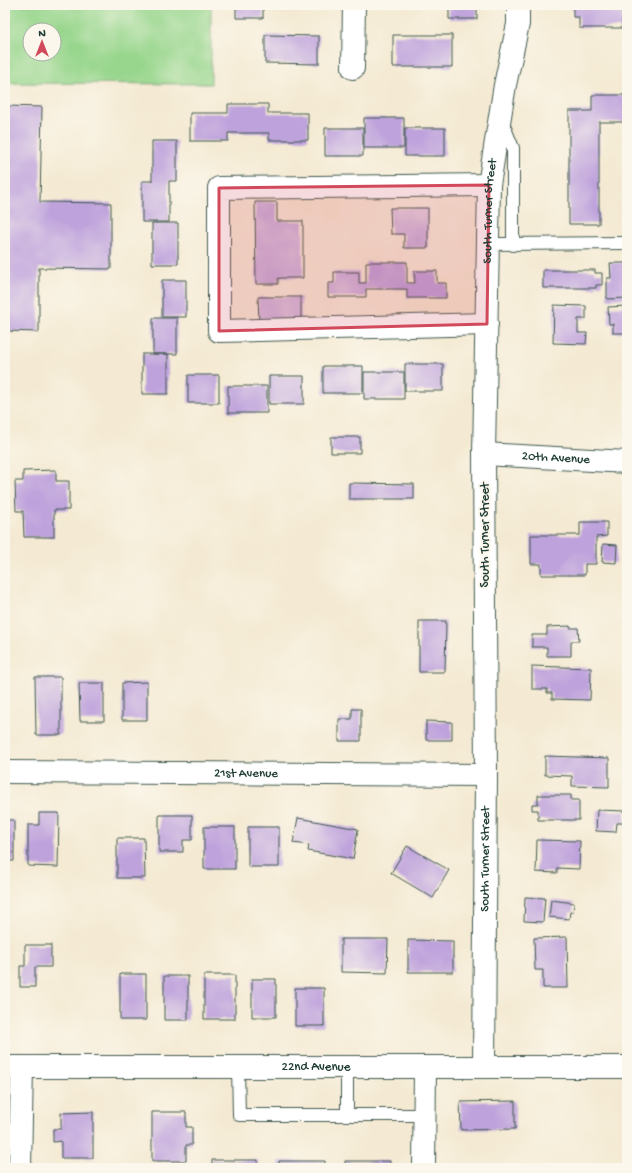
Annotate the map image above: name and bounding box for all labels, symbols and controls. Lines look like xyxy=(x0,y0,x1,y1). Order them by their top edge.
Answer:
north arrow xyxy=(22,22,62,62)
text: N xyxy=(38,28,46,40)
street label: South Turner Street xyxy=(480,156,501,264)
street label: 20th Avenue xyxy=(521,449,591,467)
street label: South Turner Street xyxy=(478,481,493,588)
street label: 21st Avenue xyxy=(214,766,278,781)
street label: South Turner Street xyxy=(478,805,493,912)
street label: 22nd Avenue xyxy=(282,1060,351,1075)

